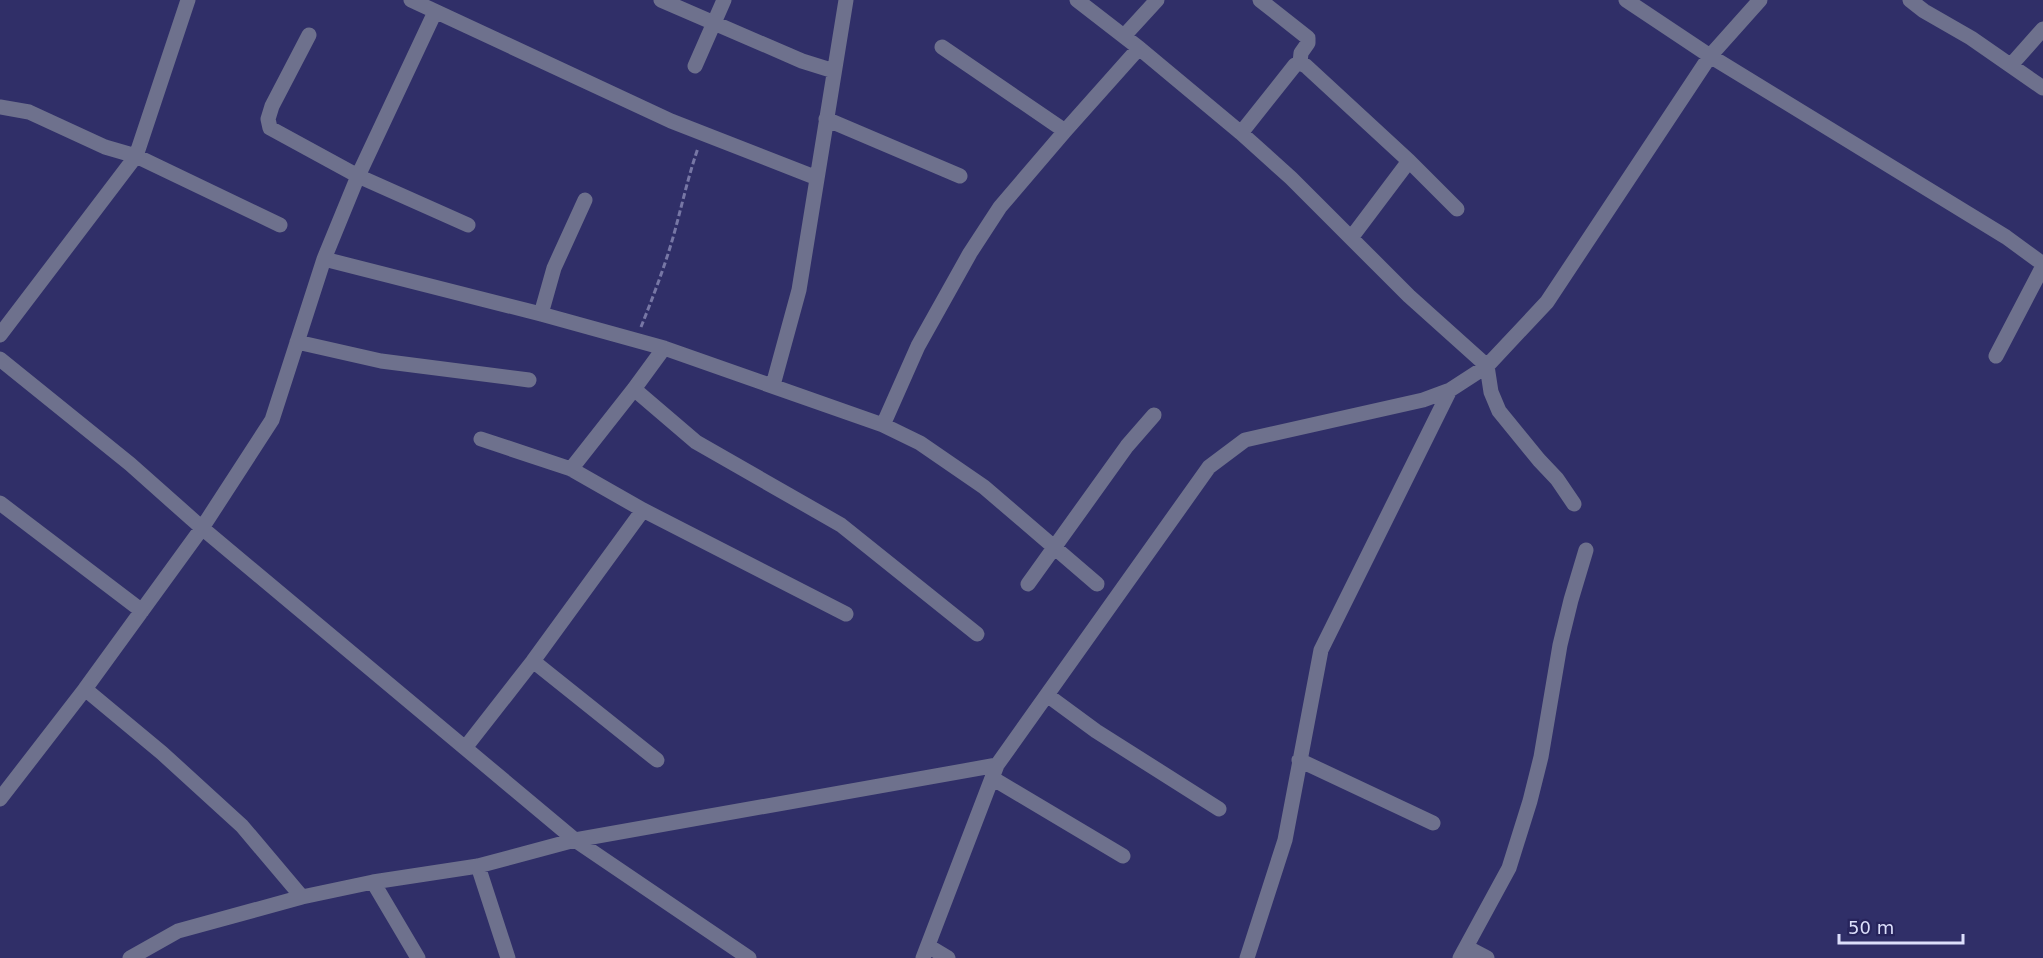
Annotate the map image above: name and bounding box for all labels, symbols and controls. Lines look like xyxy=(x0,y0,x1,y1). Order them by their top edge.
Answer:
scale bar xyxy=(1839,907,1964,945)
text: 50 m xyxy=(1848,917,1894,938)

